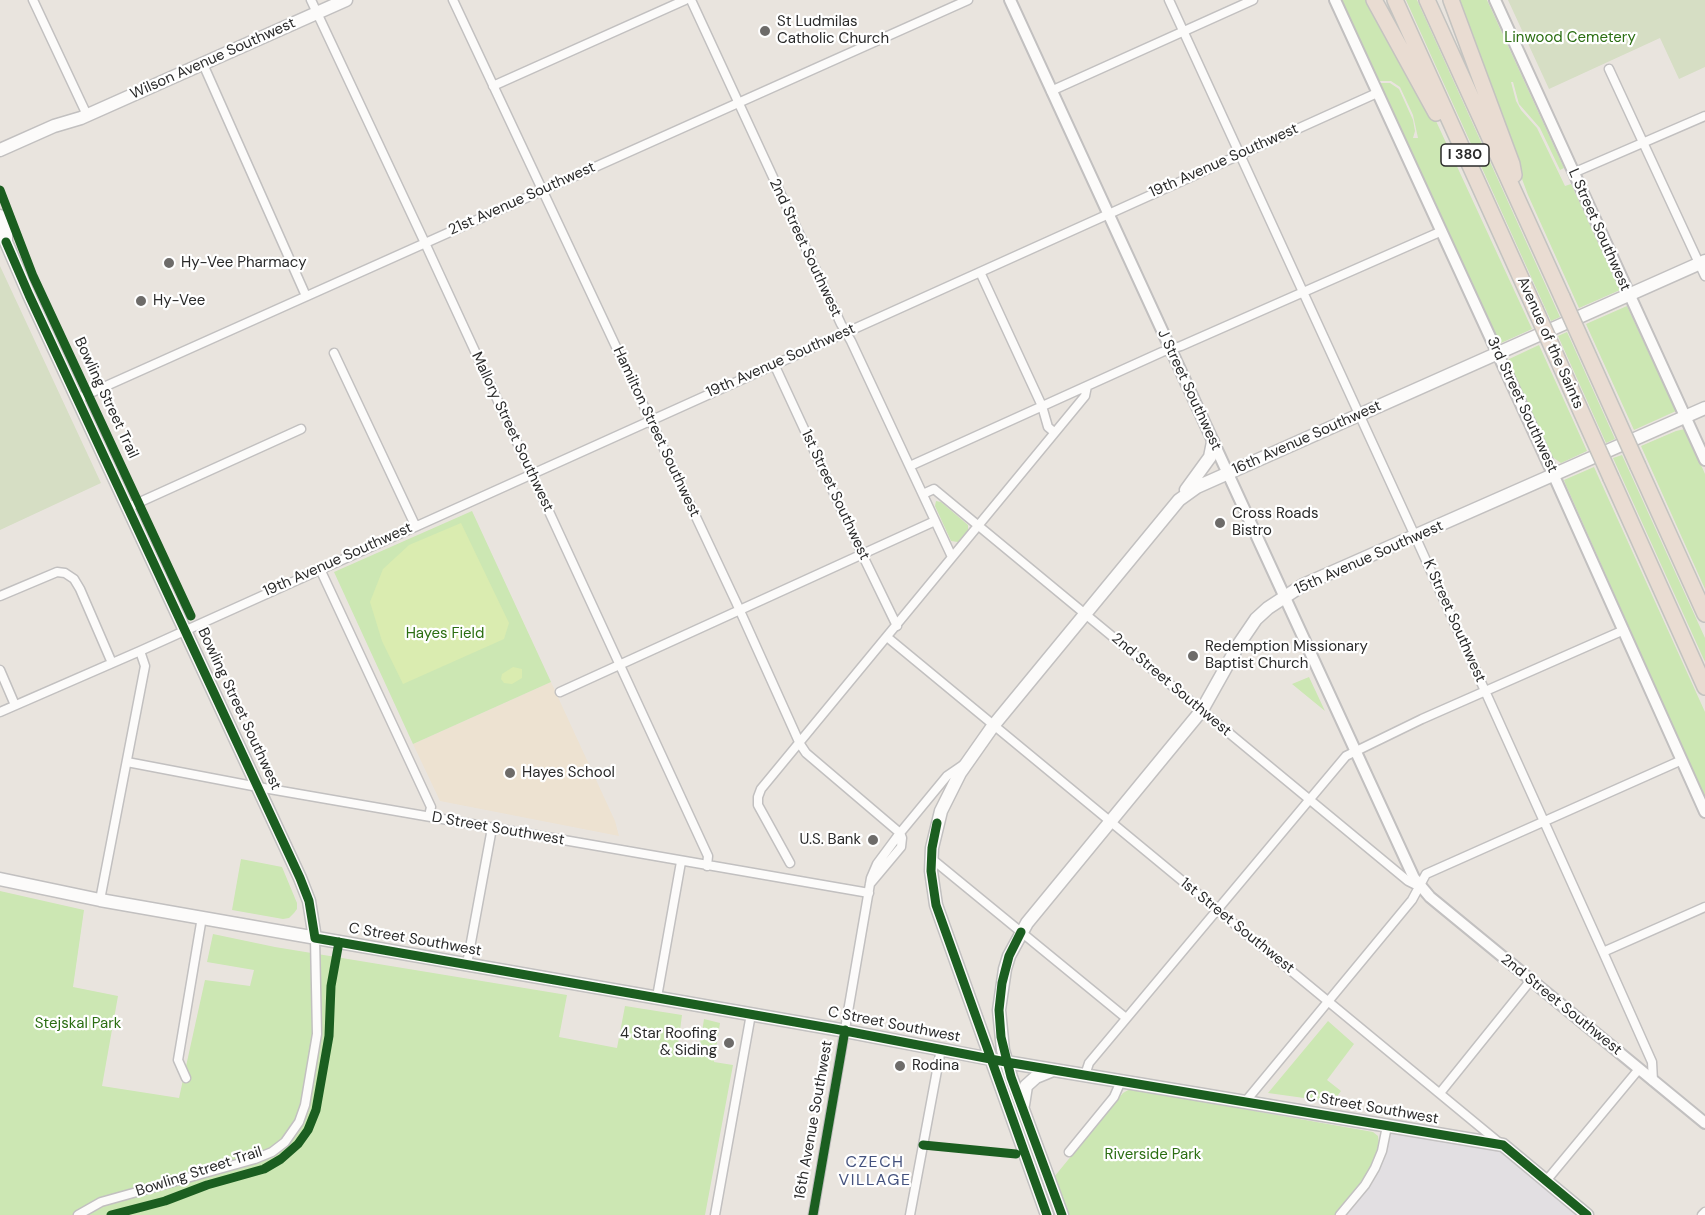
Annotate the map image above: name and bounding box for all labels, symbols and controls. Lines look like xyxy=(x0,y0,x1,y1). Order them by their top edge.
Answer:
place label: St Ludmilas Catholic Church xyxy=(777,13,889,48)
street label: Wilson Avenue Southwest xyxy=(128,14,298,104)
marker: St Ludmilas Catholic Church xyxy=(758,24,772,38)
park label: Linwood Cemetery xyxy=(1504,29,1636,47)
street label: 19th Avenue Southwest xyxy=(1147,120,1301,202)
road number: I 380 xyxy=(1441,144,1489,166)
street label: 21st Avenue Southwest xyxy=(446,158,598,240)
street label: L Street Southwest xyxy=(1564,166,1634,294)
street label: 2nd Street Southwest xyxy=(765,176,845,320)
place label: Hy-Vee Pharmacy xyxy=(181,254,307,272)
marker: Hy-Vee Pharmacy xyxy=(162,256,176,270)
street label: Avenue of the Saints xyxy=(1513,274,1587,412)
place label: Hy-Vee xyxy=(153,292,205,310)
marker: Hy-Vee xyxy=(134,294,148,308)
street label: 19th Avenue Southwest xyxy=(704,320,858,402)
street label: J Street Southwest xyxy=(1153,327,1225,453)
street label: 3rd Street Southwest xyxy=(1483,334,1561,476)
street label: Bowling Street Trail xyxy=(70,335,142,461)
street label: Hamilton Street Southwest xyxy=(609,344,703,520)
street label: Mallory Street Southwest xyxy=(467,349,557,515)
street label: 16th Avenue Southwest xyxy=(1230,397,1384,479)
street label: 1st Street Southwest xyxy=(797,427,873,563)
place label: Cross Roads Bistro xyxy=(1232,505,1318,540)
marker: Cross Roads Bistro xyxy=(1213,516,1227,530)
street label: 15th Avenue Southwest xyxy=(1292,517,1446,599)
street label: 19th Avenue Southwest xyxy=(261,519,415,601)
street label: K Street Southwest xyxy=(1419,557,1489,685)
street label: Bowling Street Southwest xyxy=(193,625,285,793)
park label: Hayes Field xyxy=(406,625,484,643)
street label: 2nd Street Southwest xyxy=(1108,630,1234,740)
place label: Redemption Missionary Baptist Church xyxy=(1205,638,1368,673)
marker: Redemption Missionary Baptist Church xyxy=(1186,649,1200,663)
place label: Hayes School xyxy=(522,764,615,782)
marker: Hayes School xyxy=(503,766,517,780)
street label: D Street Southwest xyxy=(430,808,566,850)
place label: U.S. Bank xyxy=(799,831,861,849)
marker: U.S. Bank xyxy=(866,833,880,847)
street label: 1st Street Southwest xyxy=(1176,874,1298,978)
street label: C Street Southwest xyxy=(347,919,483,961)
street label: 2nd Street Southwest xyxy=(1497,951,1625,1059)
street label: C Street Southwest xyxy=(826,1003,962,1047)
park label: Stejskal Park xyxy=(35,1015,121,1033)
place label: 4 Star Roofing & Siding xyxy=(620,1025,717,1060)
marker: 4 Star Roofing & Siding xyxy=(722,1036,736,1050)
street label: 16th Avenue Southwest xyxy=(791,1039,837,1201)
place label: Rodina xyxy=(912,1057,959,1075)
marker: Rodina xyxy=(893,1059,907,1073)
street label: C Street Southwest xyxy=(1304,1087,1440,1129)
street label: Bowling Street Trail xyxy=(134,1143,264,1201)
park label: Riverside Park xyxy=(1105,1146,1201,1164)
district label: CZECH VILLAGE xyxy=(839,1153,911,1191)

